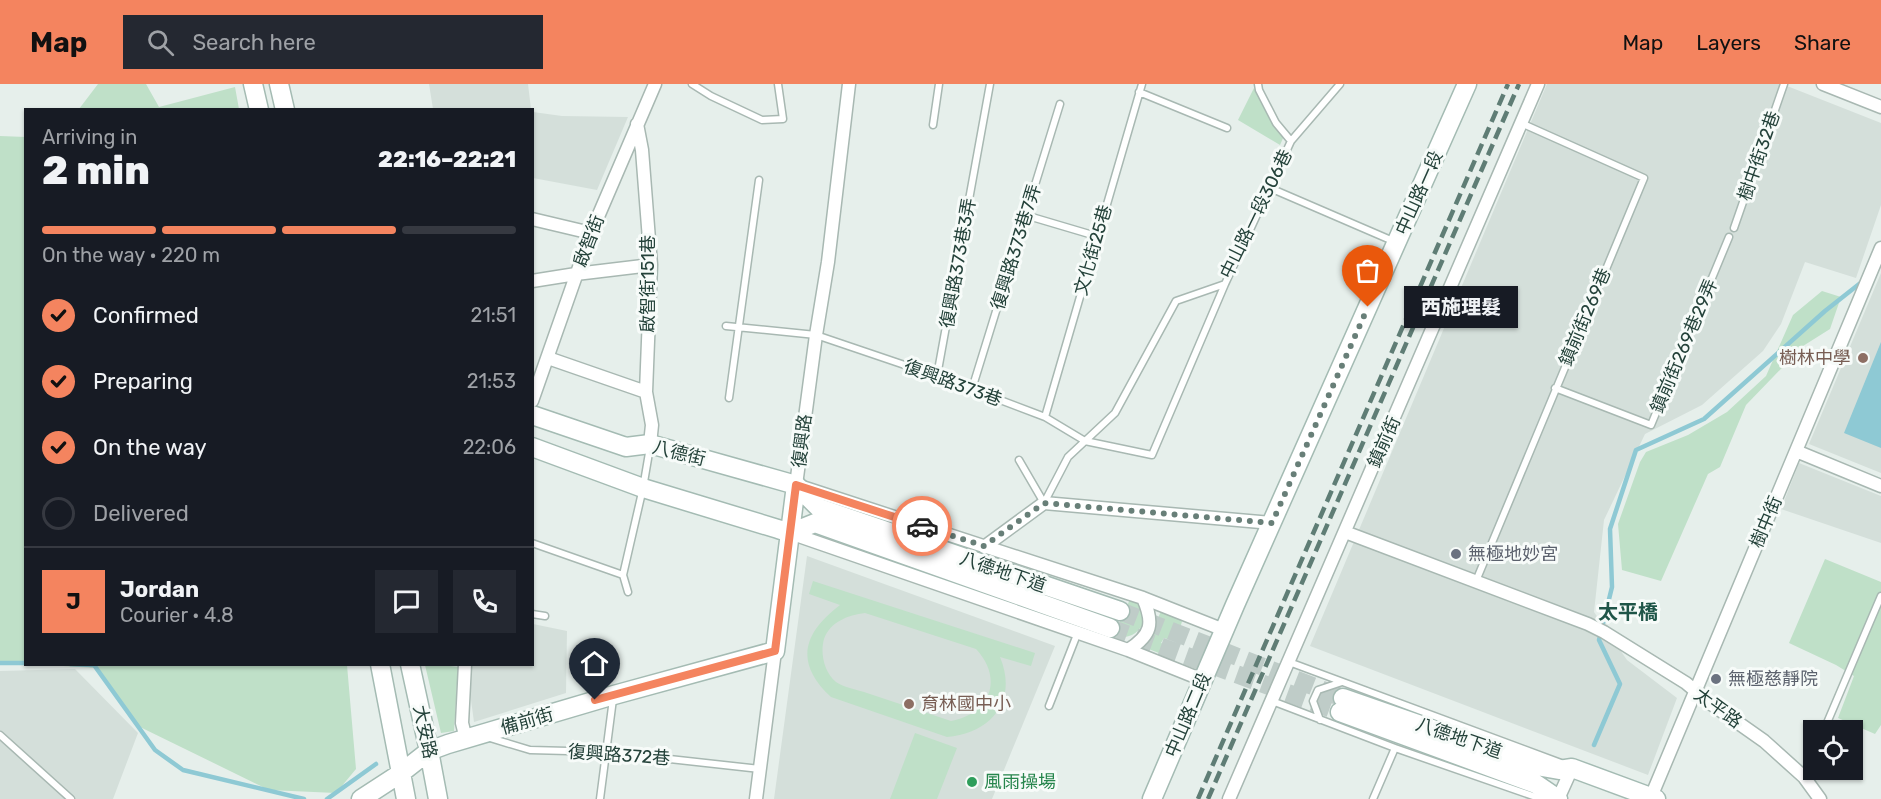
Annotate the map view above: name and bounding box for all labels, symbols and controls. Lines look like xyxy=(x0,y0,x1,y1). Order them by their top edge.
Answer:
search box xyxy=(123,15,543,69)
text: Map xyxy=(30,26,87,59)
icon: search xyxy=(144,26,177,59)
text: Search here xyxy=(192,29,316,56)
text: Map xyxy=(1622,30,1663,55)
text: Layers xyxy=(1696,30,1761,55)
text: Share xyxy=(1794,30,1851,55)
street label: 樹中街32巷 xyxy=(1733,108,1785,204)
text: Arriving in xyxy=(42,125,137,149)
text: 22:16–22:21 xyxy=(378,146,516,173)
street label: 中山路一段306巷 xyxy=(1215,146,1297,282)
street label: 中山路一段 xyxy=(1391,147,1447,239)
text: 2 min xyxy=(42,148,150,194)
street label: 復興路373巷7弄 xyxy=(986,182,1046,312)
street label: 復興路373巷3弄 xyxy=(936,196,980,330)
street label: 文化街25巷 xyxy=(1070,202,1116,298)
street label: 啟智街 xyxy=(569,212,609,270)
street label: 啟智街151巷 xyxy=(637,235,659,333)
text: On the way · 220 m xyxy=(42,243,220,267)
pin xyxy=(1342,245,1393,307)
icon: bag xyxy=(1351,254,1384,287)
street label: 鎮前街269巷 xyxy=(1555,265,1615,369)
street label: 鎮前街269巷29弄 xyxy=(1646,276,1722,416)
callout: 西施理髮 xyxy=(1404,286,1518,328)
text: 西施理髮 xyxy=(1421,295,1501,319)
icon: check xyxy=(42,299,75,332)
text: Confirmed xyxy=(93,302,199,329)
text: 21:51 xyxy=(470,303,516,327)
place label: 樹林中學 xyxy=(1779,347,1851,369)
marker: 樹林中學 xyxy=(1856,351,1870,365)
street label: 復興路373巷 xyxy=(901,355,1005,411)
icon: check xyxy=(42,365,75,398)
text: Preparing xyxy=(93,368,193,395)
text: 21:53 xyxy=(467,369,516,393)
street label: 復興路 xyxy=(788,413,816,469)
street label: 鎮前街 xyxy=(1363,413,1405,471)
icon: check xyxy=(42,431,75,464)
text: On the way xyxy=(93,434,207,461)
text: 22:06 xyxy=(463,435,516,459)
street label: 八德街 xyxy=(650,436,708,470)
street label: 樹中街 xyxy=(1745,493,1787,551)
courier xyxy=(892,496,952,556)
text: Delivered xyxy=(93,500,189,527)
icon: car xyxy=(906,510,939,543)
place label: 無極地妙宮 xyxy=(1468,543,1558,565)
street label: 八德地下道 xyxy=(957,547,1049,597)
marker: 無極地妙宮 xyxy=(1449,547,1463,561)
button: chat xyxy=(375,570,438,633)
button: phone xyxy=(453,570,516,633)
text: Jordan xyxy=(120,576,199,603)
text: J xyxy=(66,588,81,615)
district label: 太平橋 xyxy=(1598,600,1658,624)
text: Courier · 4.8 xyxy=(120,603,234,627)
pin xyxy=(569,638,620,700)
icon: home xyxy=(578,647,611,680)
place label: 無極慈靜院 xyxy=(1728,668,1818,690)
street label: 中山路二段 xyxy=(1160,669,1216,761)
marker: 無極慈靜院 xyxy=(1709,672,1723,686)
street label: 太平路 xyxy=(1690,683,1746,733)
place label: 育林國中小 xyxy=(921,693,1011,715)
marker: 育林國中小 xyxy=(902,697,916,711)
street label: 大安路 xyxy=(409,703,441,761)
street label: 備前街 xyxy=(498,703,556,739)
street label: 八德地下道 xyxy=(1413,713,1505,763)
map controls xyxy=(1803,720,1863,780)
button: locate xyxy=(1803,720,1863,780)
street label: 復興路372巷 xyxy=(567,740,671,770)
place label: 風雨操場 xyxy=(984,771,1056,793)
marker: 風雨操場 xyxy=(965,775,979,789)

